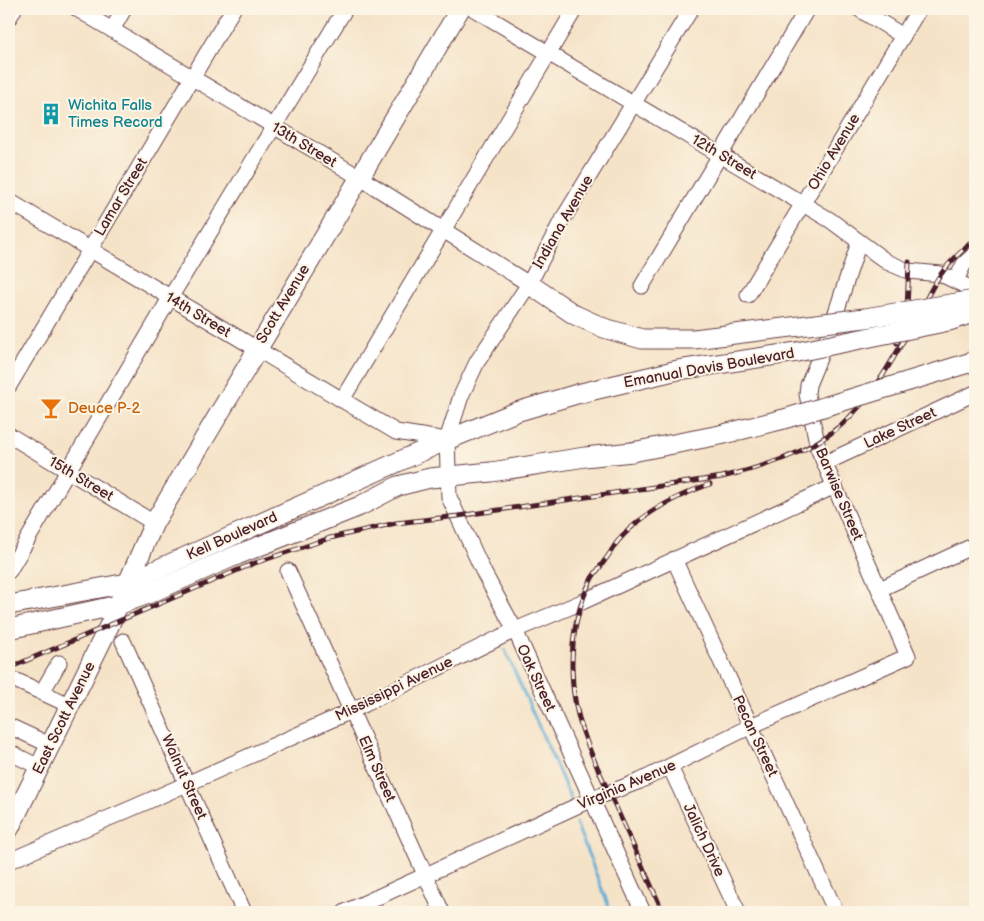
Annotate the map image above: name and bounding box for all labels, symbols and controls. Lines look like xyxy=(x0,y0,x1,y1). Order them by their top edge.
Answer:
place label: Wichita Falls Times Record xyxy=(68,96,163,132)
building icon: Wichita Falls Times Record xyxy=(38,101,64,127)
street label: Ohio Avenue xyxy=(804,110,864,194)
street label: 13th Street xyxy=(268,118,340,172)
street label: 12th Street xyxy=(688,130,760,184)
street label: Lamar Street xyxy=(90,154,152,240)
street label: Indiana Avenue xyxy=(529,172,598,272)
street label: Scott Avenue xyxy=(252,261,314,347)
street label: 14th Street xyxy=(162,288,234,342)
street label: Emanual Davis Boulevard xyxy=(622,344,796,392)
bar icon: Deuce P-2 xyxy=(38,395,64,421)
place label: Deuce P-2 xyxy=(68,399,141,418)
street label: Lake Street xyxy=(861,403,940,453)
street label: Barwise Street xyxy=(811,445,867,544)
street label: 15th Street xyxy=(45,452,117,506)
street label: Kell Boulevard xyxy=(184,508,280,564)
street label: Oak Street xyxy=(512,641,560,715)
street label: Mississippi Avenue xyxy=(332,652,456,726)
street label: East Scott Avenue xyxy=(28,658,100,778)
street label: Pecan Street xyxy=(728,692,782,780)
street label: Walnut Street xyxy=(157,732,211,823)
street label: Elm Street xyxy=(354,733,400,805)
street label: Virginia Avenue xyxy=(575,756,679,814)
street label: Jalich Drive xyxy=(679,800,729,880)

